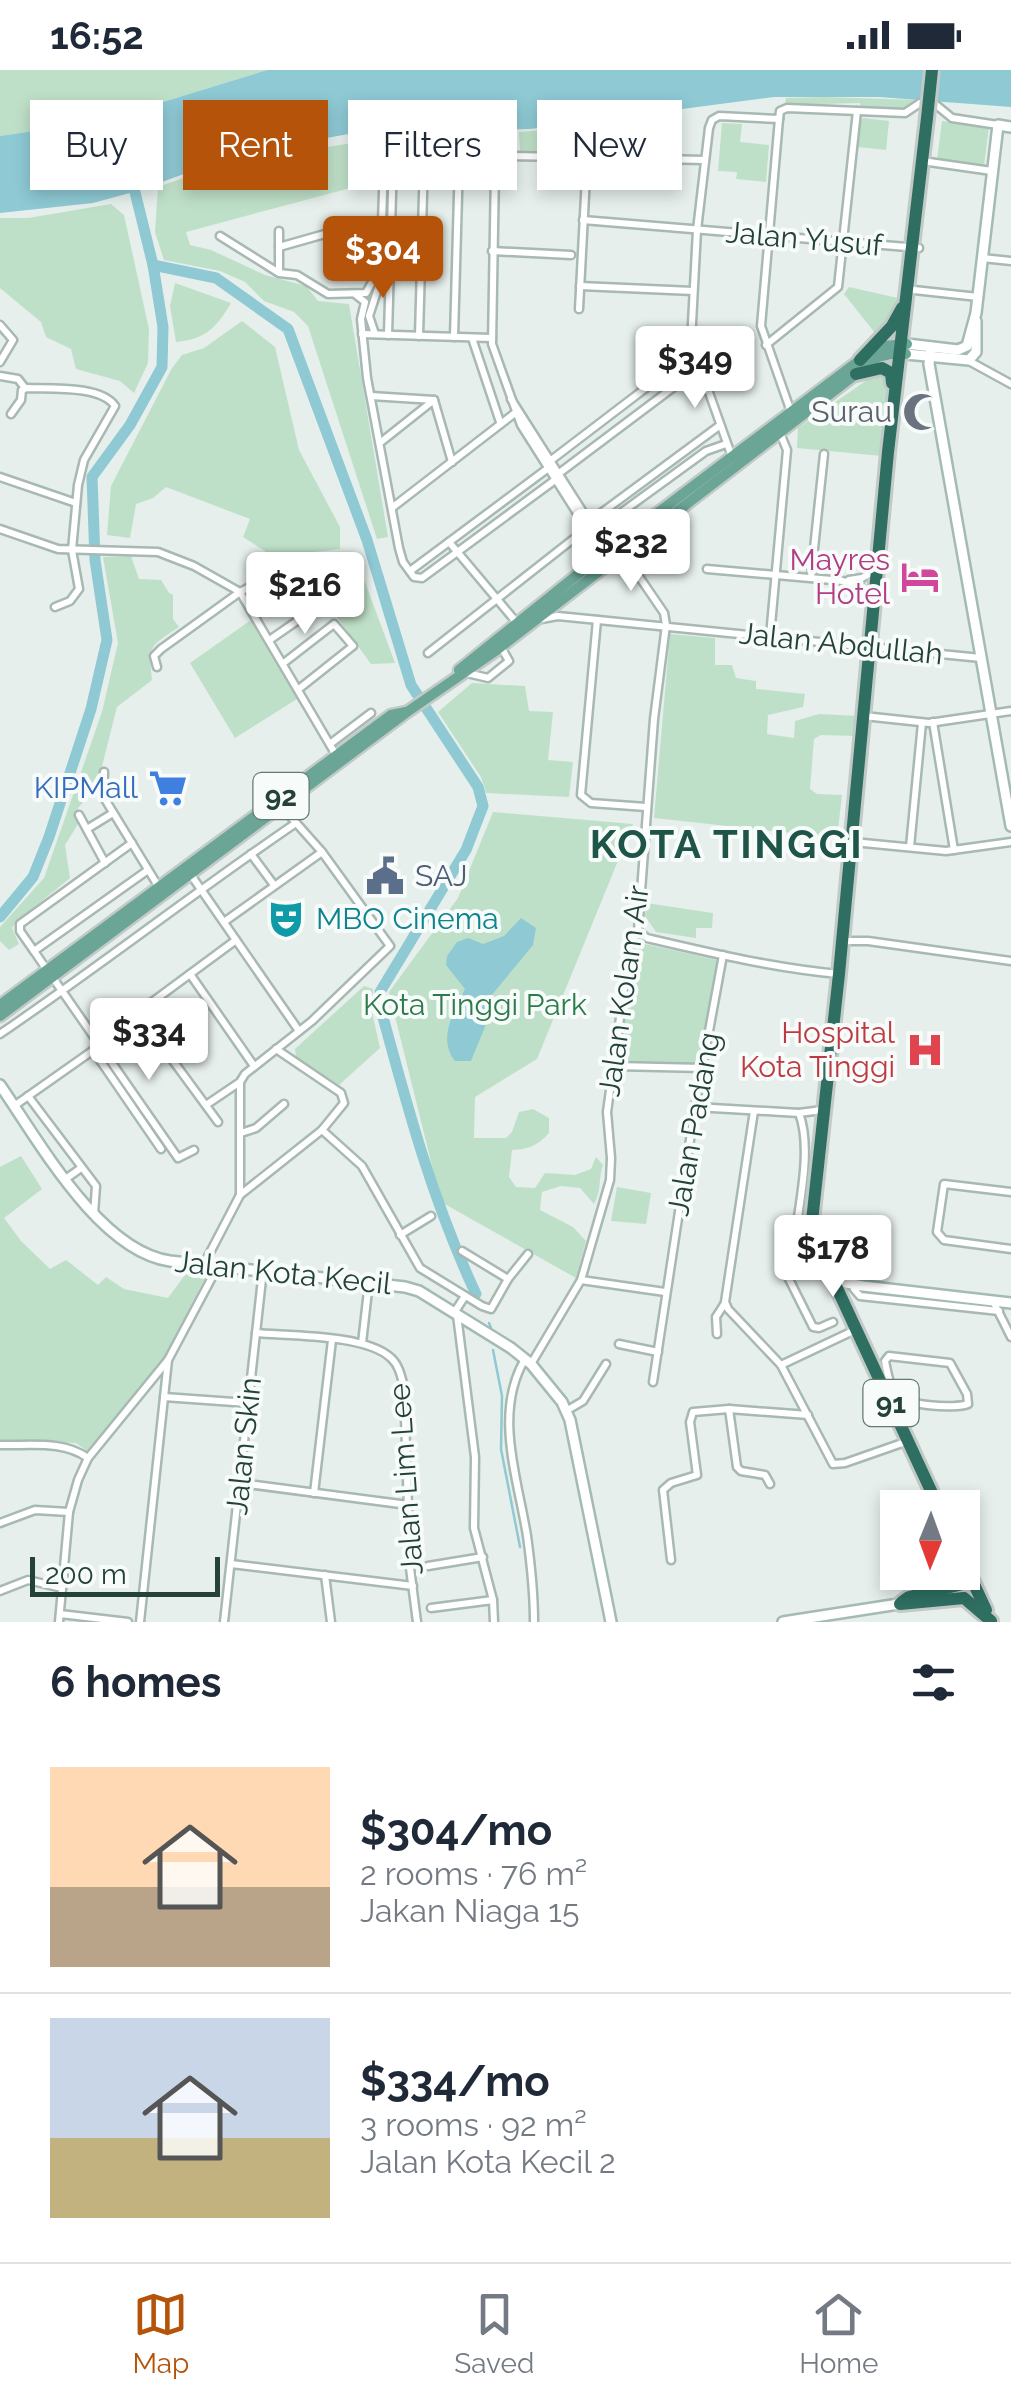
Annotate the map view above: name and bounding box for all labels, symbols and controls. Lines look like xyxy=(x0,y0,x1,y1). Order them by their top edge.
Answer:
text: 16:52 xyxy=(50,13,144,58)
chip: Buy xyxy=(30,100,163,190)
chip: Rent xyxy=(183,100,328,190)
chip: Filters xyxy=(348,100,517,190)
chip: New xyxy=(537,100,682,190)
street label: Jalan Yusuf xyxy=(724,214,885,263)
pin: $304 xyxy=(324,216,442,301)
text: $304 xyxy=(345,230,421,267)
pin: $349 xyxy=(636,326,754,411)
text: $349 xyxy=(657,340,733,377)
mosque icon: Surau xyxy=(901,391,943,433)
place label: Surau xyxy=(811,394,892,429)
pin: $232 xyxy=(572,509,690,594)
text: $232 xyxy=(594,523,668,560)
place label: Mayres Hotel xyxy=(790,542,891,611)
pin: $216 xyxy=(246,552,364,637)
hotel icon: Mayres Hotel xyxy=(899,556,941,598)
text: $216 xyxy=(268,566,342,603)
street label: Jalan Abdullah xyxy=(737,615,945,672)
supermarket icon: KIPMall xyxy=(147,767,189,809)
place label: KIPMall xyxy=(34,770,139,805)
road number: 92 xyxy=(254,773,308,819)
district label: KOTA TINGGI xyxy=(590,820,864,867)
public building icon: SAJ xyxy=(364,855,406,897)
place label: SAJ xyxy=(415,858,468,893)
street label: Jalan Kolam Air xyxy=(591,883,656,1099)
theatre icon: MBO Cinema xyxy=(265,898,307,940)
place label: MBO Cinema xyxy=(316,901,499,936)
park label: Kota Tinggi Park xyxy=(363,987,587,1022)
pin: $334 xyxy=(90,998,208,1083)
text: $334 xyxy=(112,1012,186,1049)
place label: Hospital Kota Tinggi xyxy=(740,1015,896,1084)
street label: Jalan Padang xyxy=(660,1029,727,1219)
hospital icon: Hospital Kota Tinggi xyxy=(904,1029,946,1071)
pin: $178 xyxy=(774,1215,892,1300)
text: $178 xyxy=(796,1229,870,1266)
street label: Jalan Kota Kecil xyxy=(173,1244,394,1301)
street label: Jalan Skin xyxy=(219,1375,268,1517)
road number: 91 xyxy=(864,1380,918,1426)
street label: Jalan Lim Lee xyxy=(381,1382,430,1576)
north arrow xyxy=(880,1490,980,1590)
map controls xyxy=(880,1490,980,1590)
scale bar xyxy=(30,1552,220,1596)
text: 200 m xyxy=(45,1558,127,1591)
icon: filters xyxy=(906,1655,961,1710)
text: 6 homes xyxy=(50,1658,221,1707)
text: $304/mo xyxy=(360,1806,552,1855)
icon: home xyxy=(130,1807,250,1927)
text: 2 rooms · 76 m² xyxy=(360,1855,587,1892)
text: Jakan Niaga 15 xyxy=(360,1892,579,1929)
text: $334/mo xyxy=(360,2057,550,2106)
icon: home xyxy=(130,2058,250,2178)
text: 3 rooms · 92 m² xyxy=(360,2106,587,2143)
text: Jalan Kota Kecil 2 xyxy=(360,2143,616,2180)
tab: Map xyxy=(132,2287,189,2380)
tab: Saved xyxy=(454,2287,534,2380)
tab: Home xyxy=(799,2287,879,2380)

